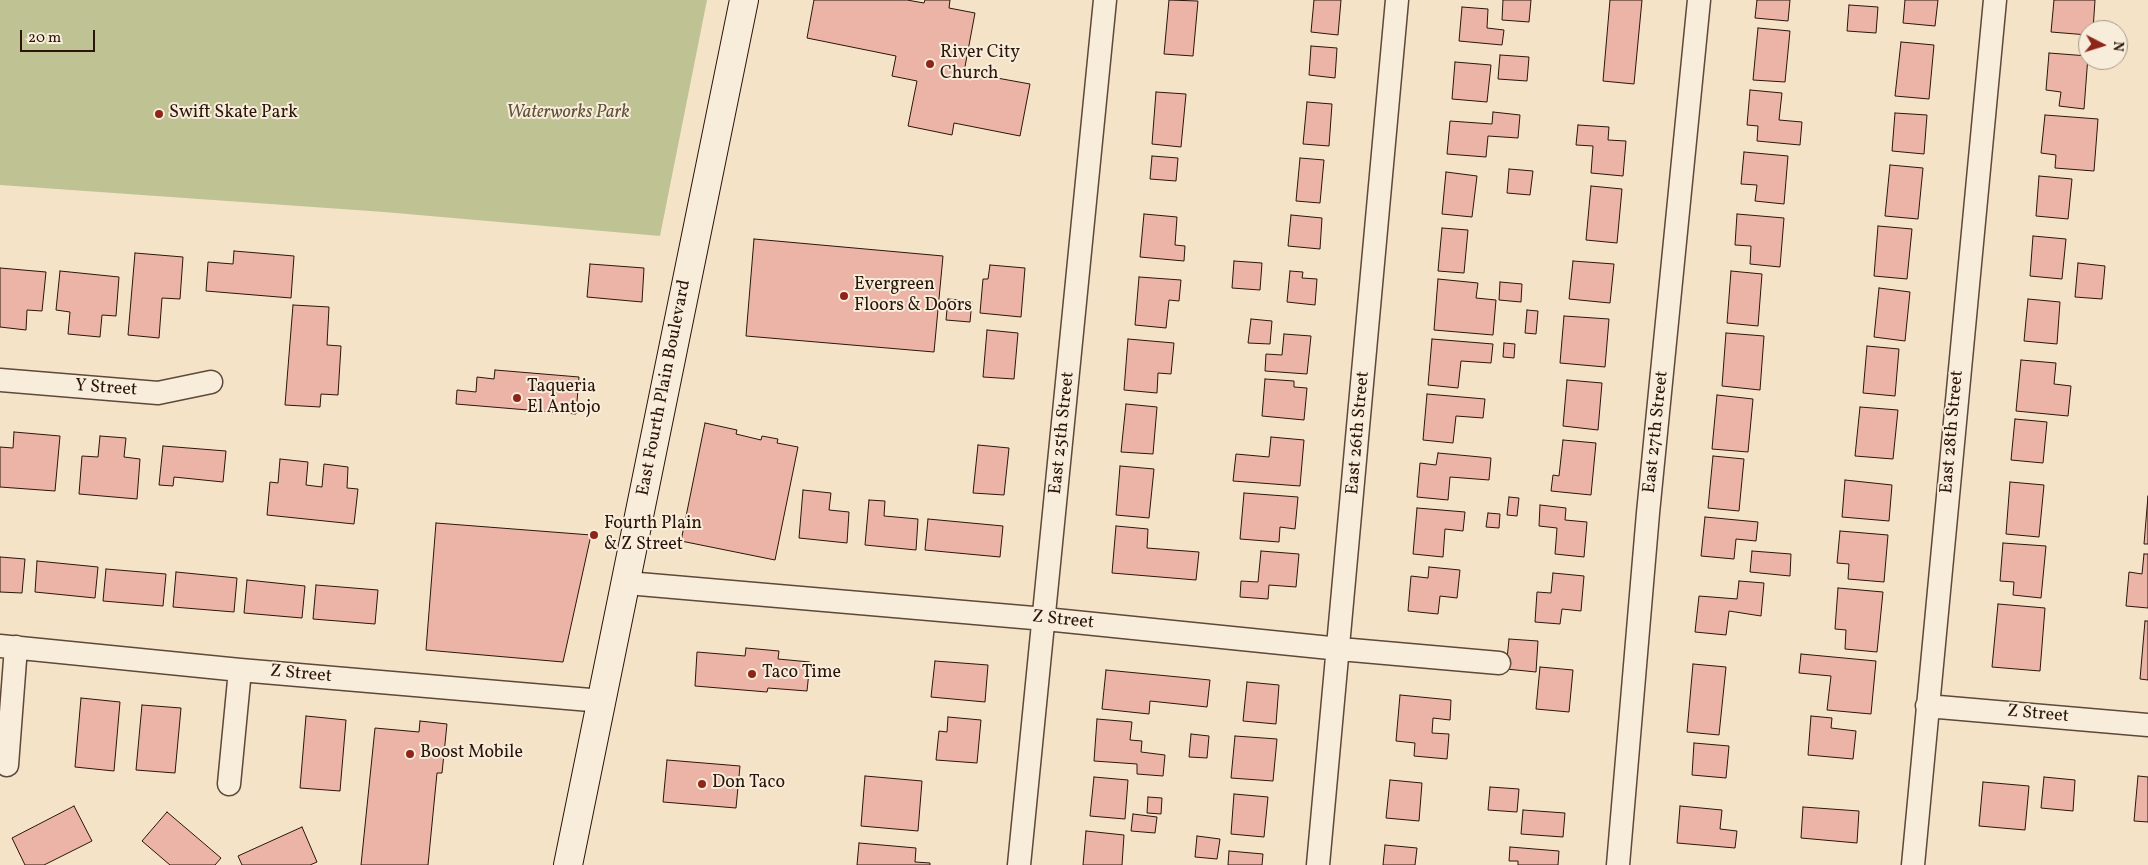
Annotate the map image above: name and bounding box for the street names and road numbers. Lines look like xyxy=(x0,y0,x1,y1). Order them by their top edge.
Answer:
street label: East Fourth Plain Boulevard xyxy=(633,278,697,498)
street label: East 28th Street xyxy=(1937,369,1969,495)
street label: East 25th Street xyxy=(1046,370,1080,496)
street label: East 26th Street xyxy=(1343,370,1375,496)
street label: East 27th Street xyxy=(1640,370,1674,494)
street label: Y Street xyxy=(74,376,138,402)
street label: Z Street xyxy=(1031,607,1095,635)
street label: Z Street xyxy=(269,662,333,688)
street label: Z Street xyxy=(2006,702,2070,728)

